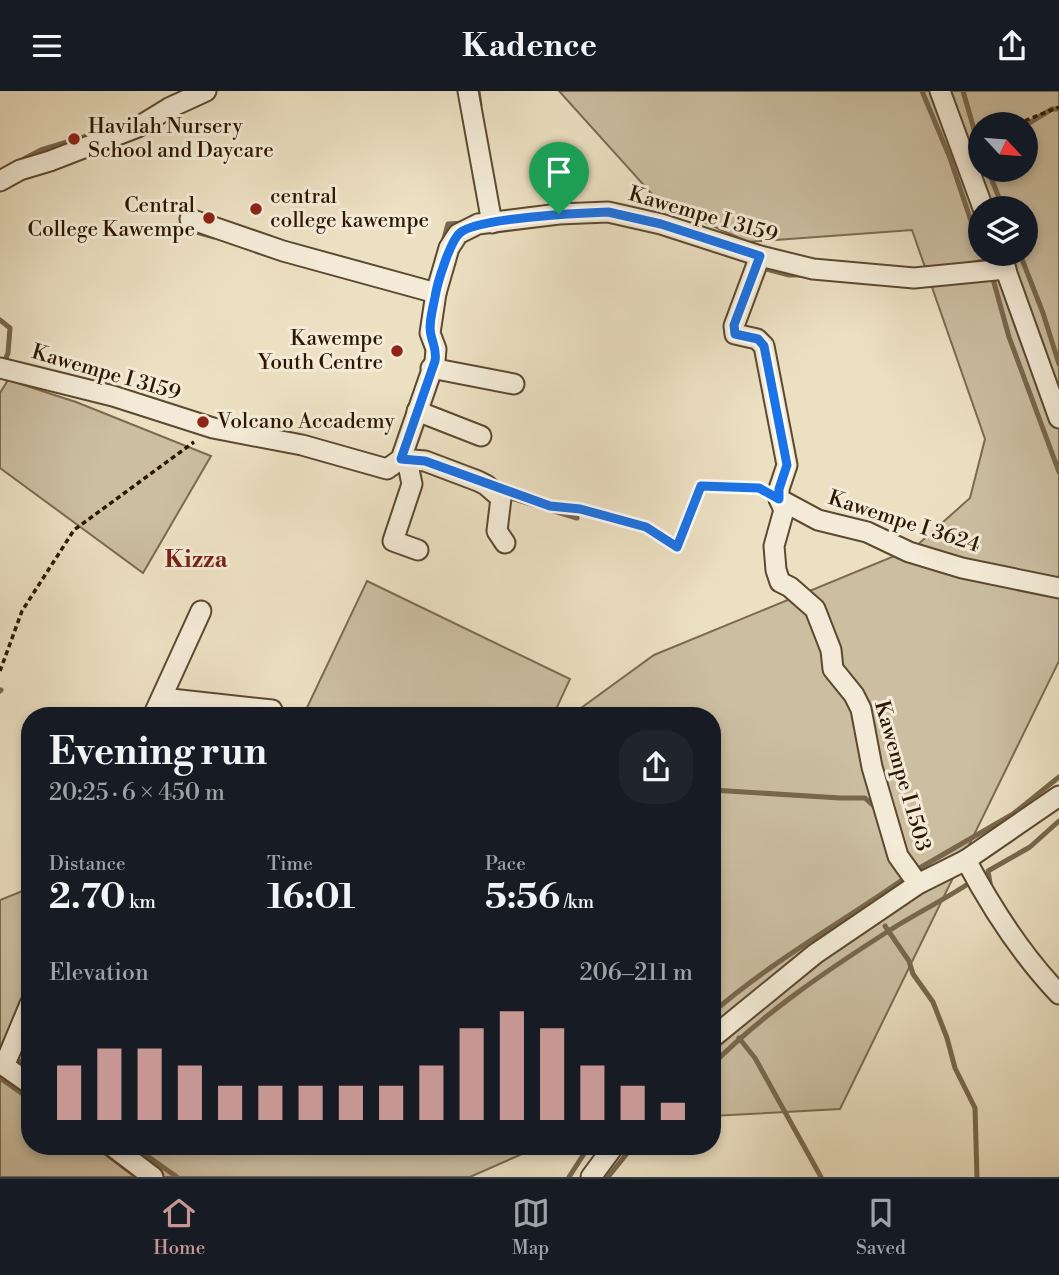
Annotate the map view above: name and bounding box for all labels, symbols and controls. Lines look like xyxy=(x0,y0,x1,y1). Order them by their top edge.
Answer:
text: Kadence xyxy=(462,26,597,66)
icon: menu xyxy=(28,27,66,65)
icon: share xyxy=(993,27,1031,65)
north arrow xyxy=(968,112,1038,182)
map controls xyxy=(968,112,1038,266)
place label: Havilah Nursery School and Daycare xyxy=(88,114,274,164)
marker: Havilah Nursery School and Daycare xyxy=(66,131,82,147)
pin xyxy=(529,142,589,214)
icon: arrive xyxy=(540,153,578,191)
street label: Kawempe I 3159 xyxy=(626,181,780,249)
place label: central college kawempe xyxy=(270,184,429,234)
place label: Central College Kawempe xyxy=(28,193,195,243)
button: layers xyxy=(968,196,1038,266)
marker: central college kawempe xyxy=(248,201,264,217)
marker: Central College Kawempe xyxy=(201,210,217,226)
place label: Kawempe Youth Centre xyxy=(257,326,383,376)
street label: Kawempe I 3159 xyxy=(29,339,183,407)
marker: Kawempe Youth Centre xyxy=(389,343,405,359)
place label: Volcano Accademy xyxy=(216,409,395,435)
marker: Volcano Accademy xyxy=(195,414,211,430)
street label: Kawempe I 3624 xyxy=(825,485,983,559)
district label: Kizza xyxy=(165,545,228,575)
street label: Kawempe I 1503 xyxy=(868,698,936,854)
text: Evening run xyxy=(49,729,267,776)
button: share xyxy=(619,730,693,804)
text: 20:25 · 6 × 450 m xyxy=(49,779,225,807)
text: Distance xyxy=(49,852,126,876)
text: Time xyxy=(267,852,313,876)
text: Pace xyxy=(485,852,526,876)
text: 2.70 xyxy=(49,876,125,919)
text: 16:01 xyxy=(267,876,355,919)
text: 5:56 xyxy=(485,876,560,919)
text: km xyxy=(125,890,156,914)
text: /km xyxy=(560,890,594,914)
text: Elevation xyxy=(49,959,149,987)
text: 206–211 m xyxy=(579,959,693,987)
tab: Home xyxy=(153,1194,205,1260)
tab: Map xyxy=(512,1194,550,1260)
tab: Saved xyxy=(856,1194,906,1260)

